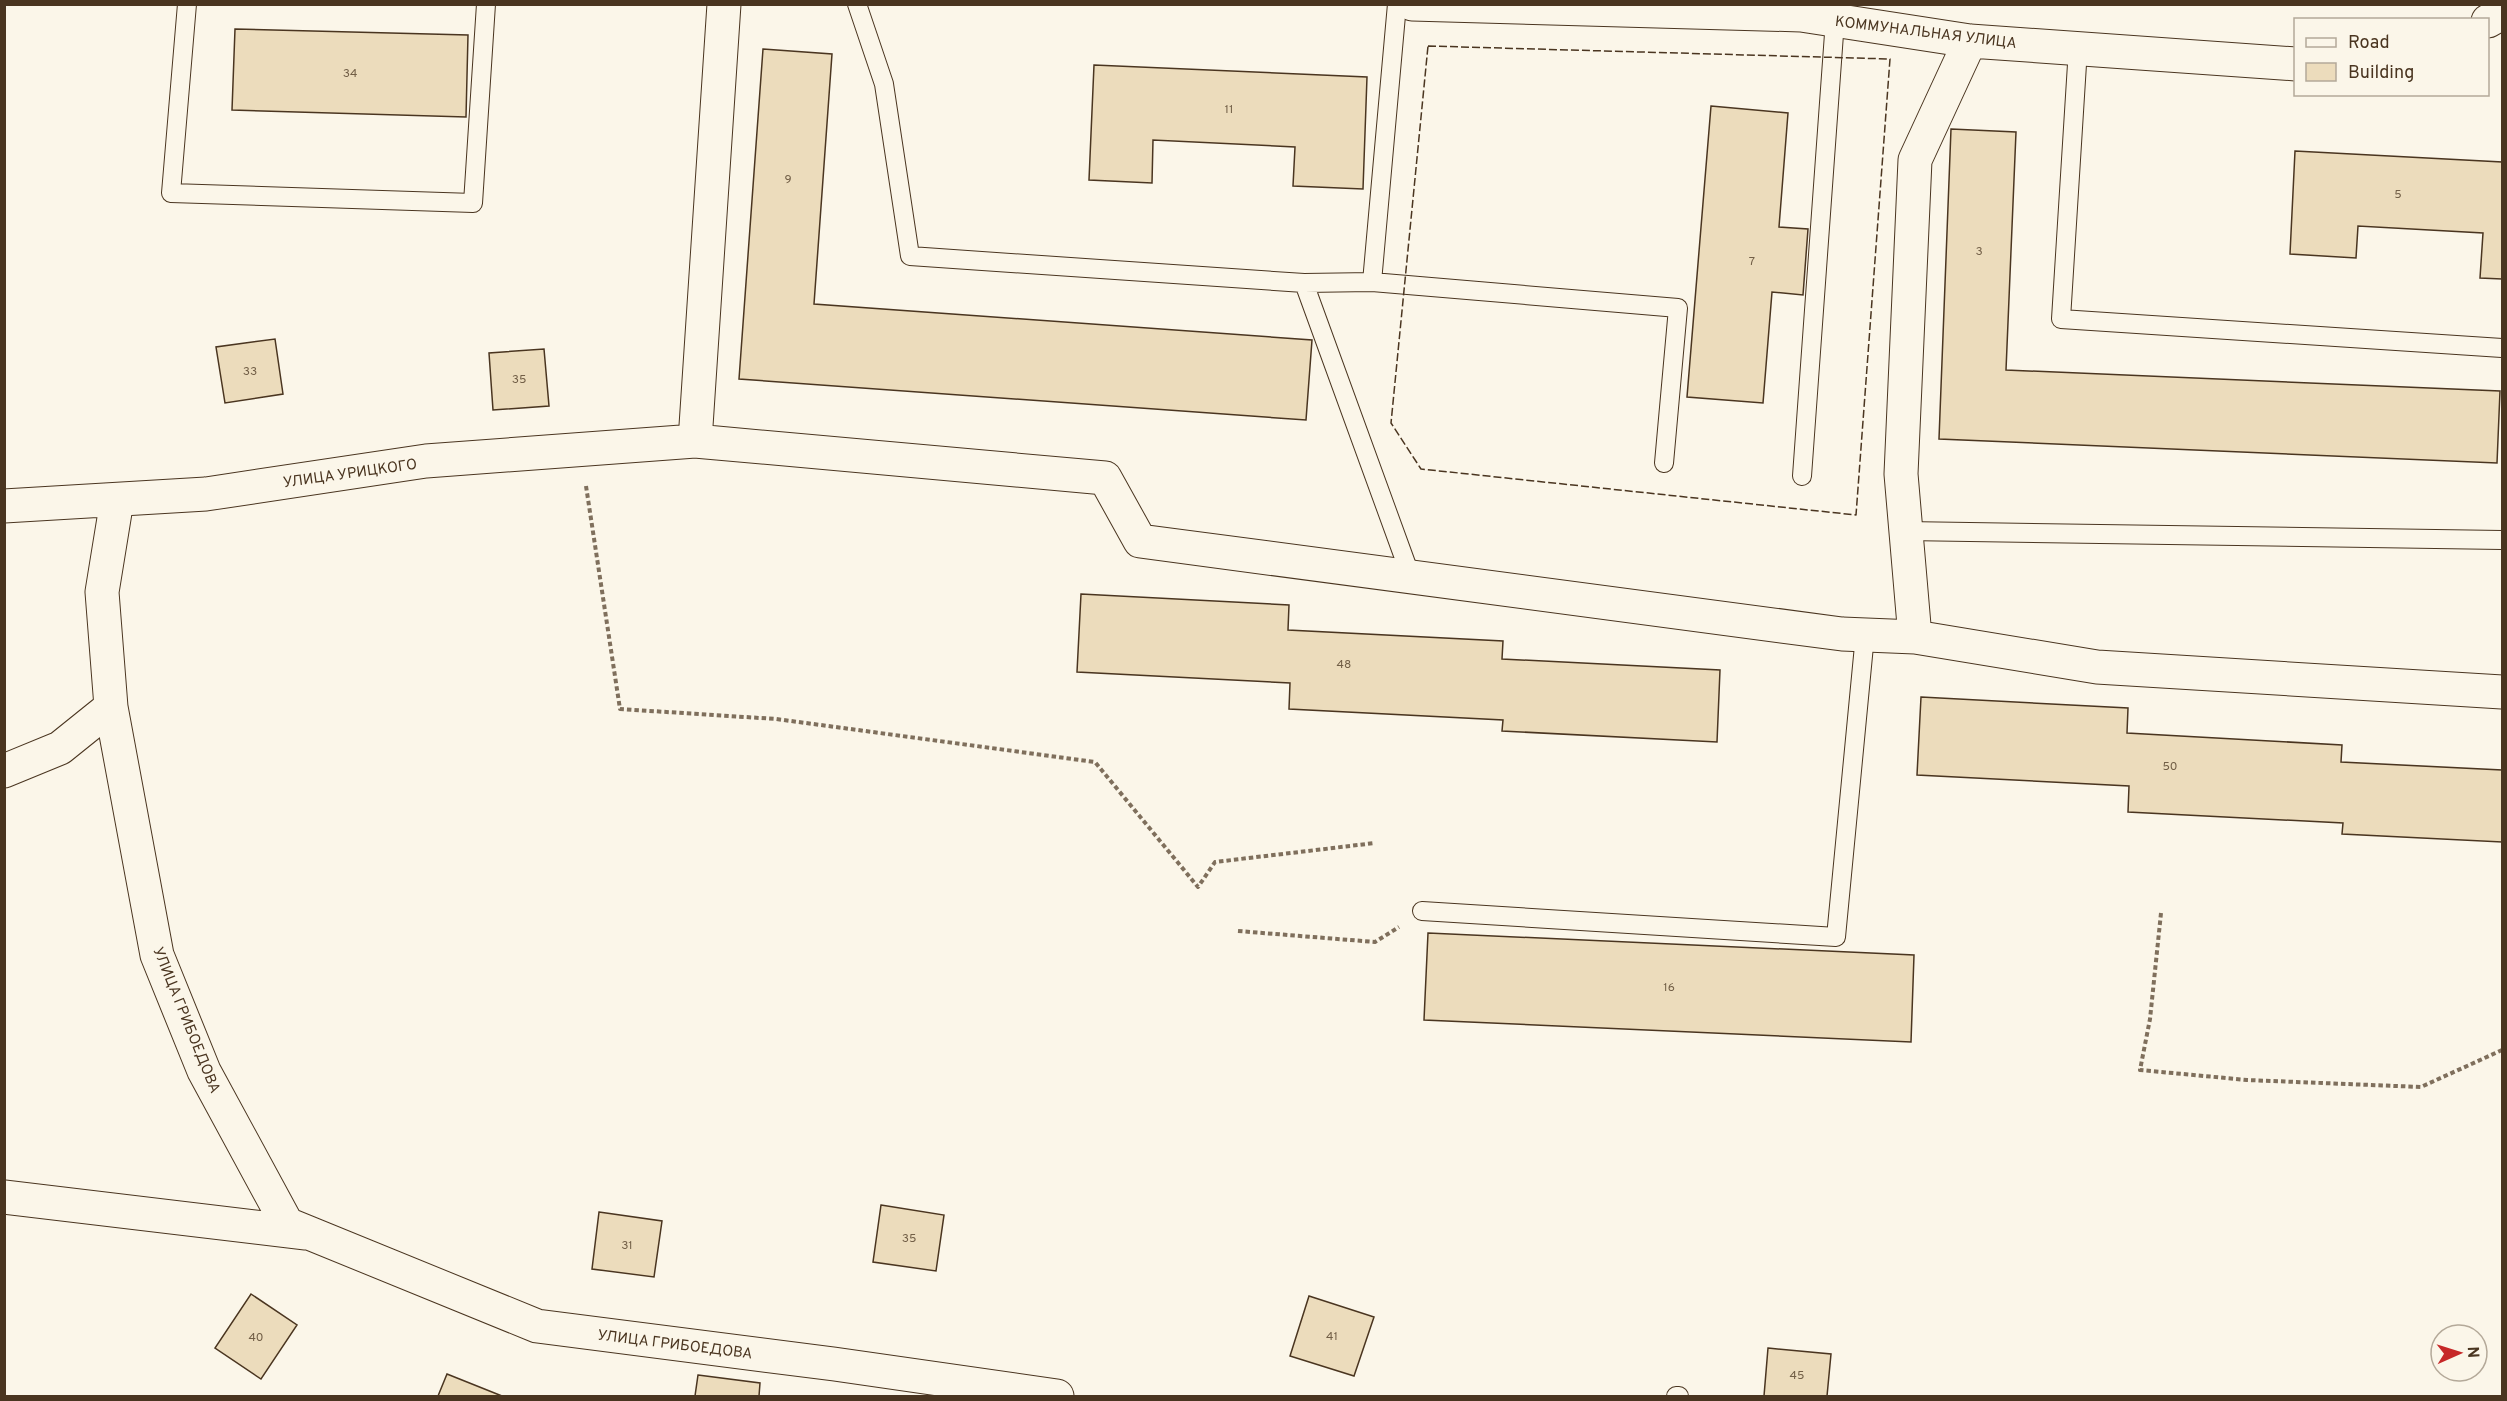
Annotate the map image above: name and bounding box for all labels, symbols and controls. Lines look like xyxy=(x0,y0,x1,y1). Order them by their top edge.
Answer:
street label: КОММУНАЛЬНАЯ УЛИЦА xyxy=(1834,13,2018,54)
legend xyxy=(2294,18,2489,96)
text: Road xyxy=(2348,32,2390,55)
text: Building xyxy=(2348,62,2414,85)
house number: 34 xyxy=(343,66,357,82)
house number: 11 xyxy=(1225,102,1233,118)
house number: 9 xyxy=(784,172,792,188)
house number: 5 xyxy=(2394,187,2402,203)
house number: 3 xyxy=(1975,244,1983,260)
house number: 7 xyxy=(1749,254,1755,270)
house number: 33 xyxy=(243,364,257,380)
house number: 35 xyxy=(512,372,526,388)
street label: УЛИЦА УРИЦКОГО xyxy=(282,456,419,493)
house number: 48 xyxy=(1337,657,1351,673)
house number: 50 xyxy=(2162,759,2178,775)
street label: УЛИЦА ГРИБОЕДОВА xyxy=(148,945,224,1097)
house number: 16 xyxy=(1663,980,1675,996)
house number: 35 xyxy=(902,1231,916,1247)
house number: 31 xyxy=(621,1238,633,1254)
north arrow xyxy=(2429,1323,2489,1383)
street label: УЛИЦА ГРИБОЕДОВА xyxy=(596,1327,753,1364)
house number: 41 xyxy=(1326,1329,1338,1345)
house number: 40 xyxy=(248,1330,264,1346)
text: N xyxy=(2462,1346,2482,1359)
house number: 45 xyxy=(1790,1368,1804,1384)

